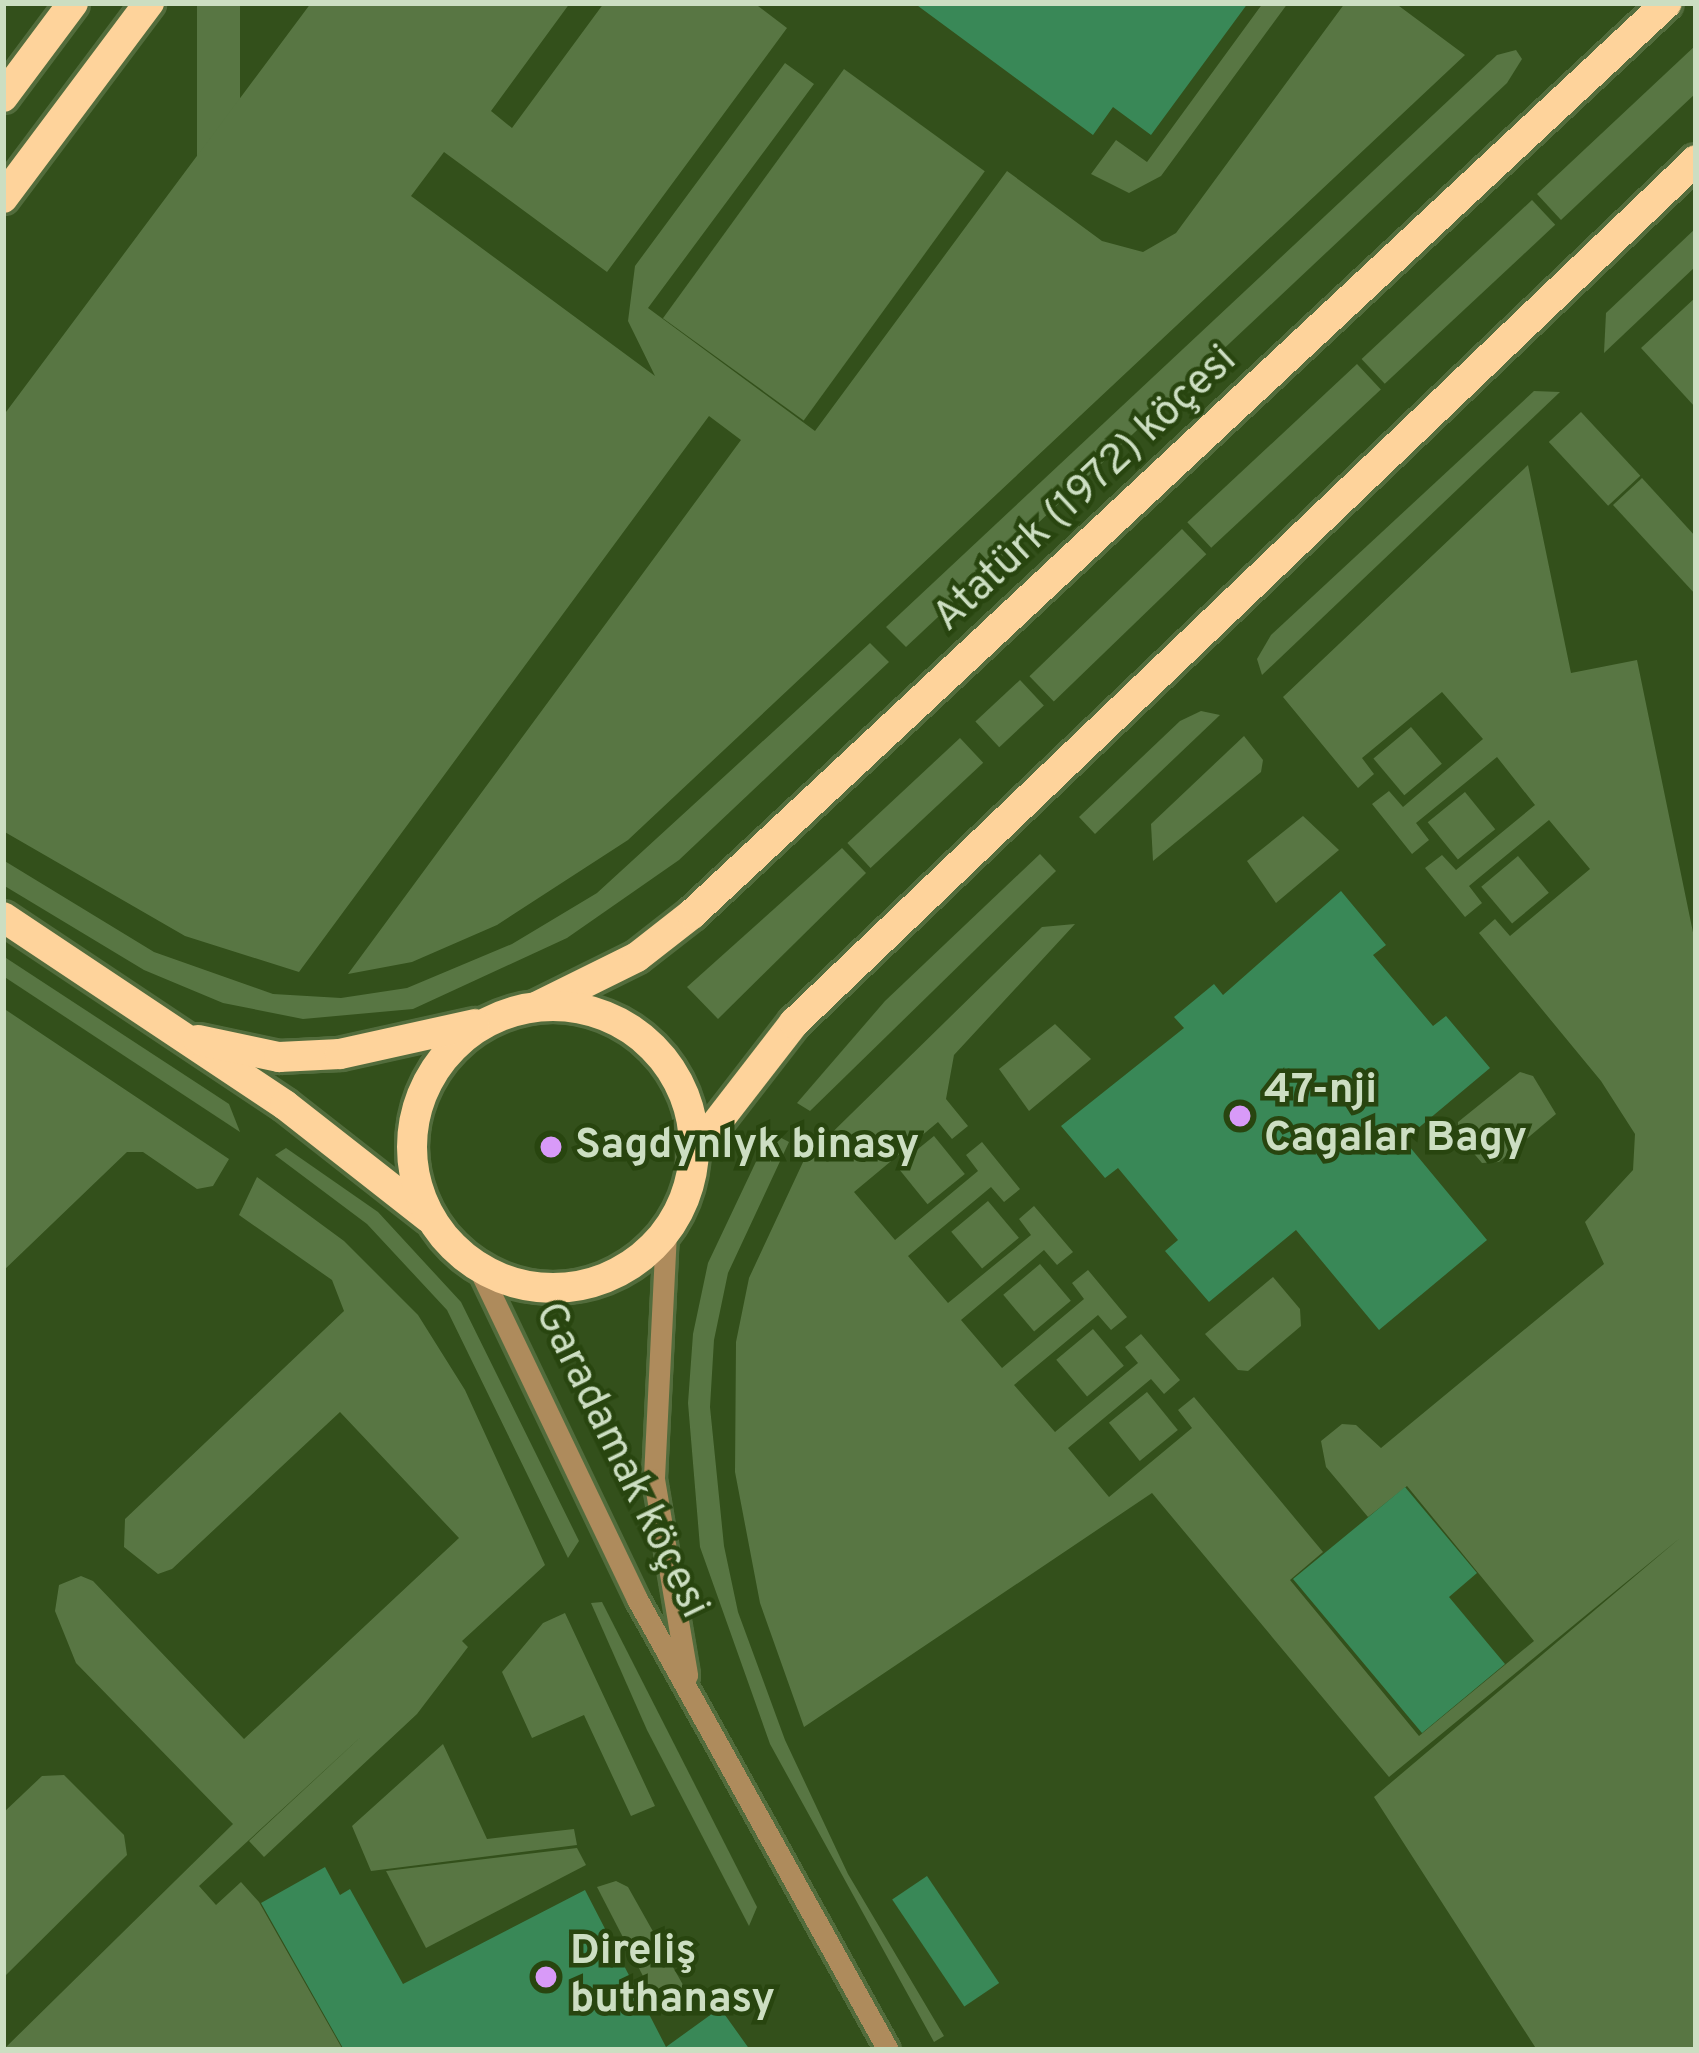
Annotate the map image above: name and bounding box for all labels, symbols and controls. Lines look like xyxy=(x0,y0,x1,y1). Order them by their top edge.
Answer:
street label: Atatürk (1972) köçesi xyxy=(924,336,1248,644)
place label: 47-nji Cagalar Bagy xyxy=(1264,1067,1527,1166)
marker: 47-nji Cagalar Bagy xyxy=(1227,1103,1253,1129)
place label: Sagdynlyk binasy xyxy=(575,1122,919,1172)
marker: Sagdynlyk binasy xyxy=(538,1134,564,1160)
street label: Garadamak köçesi xyxy=(522,1295,718,1627)
place label: Direliş buthanasy xyxy=(570,1928,775,2026)
marker: Direliş buthanasy xyxy=(533,1964,559,1990)

